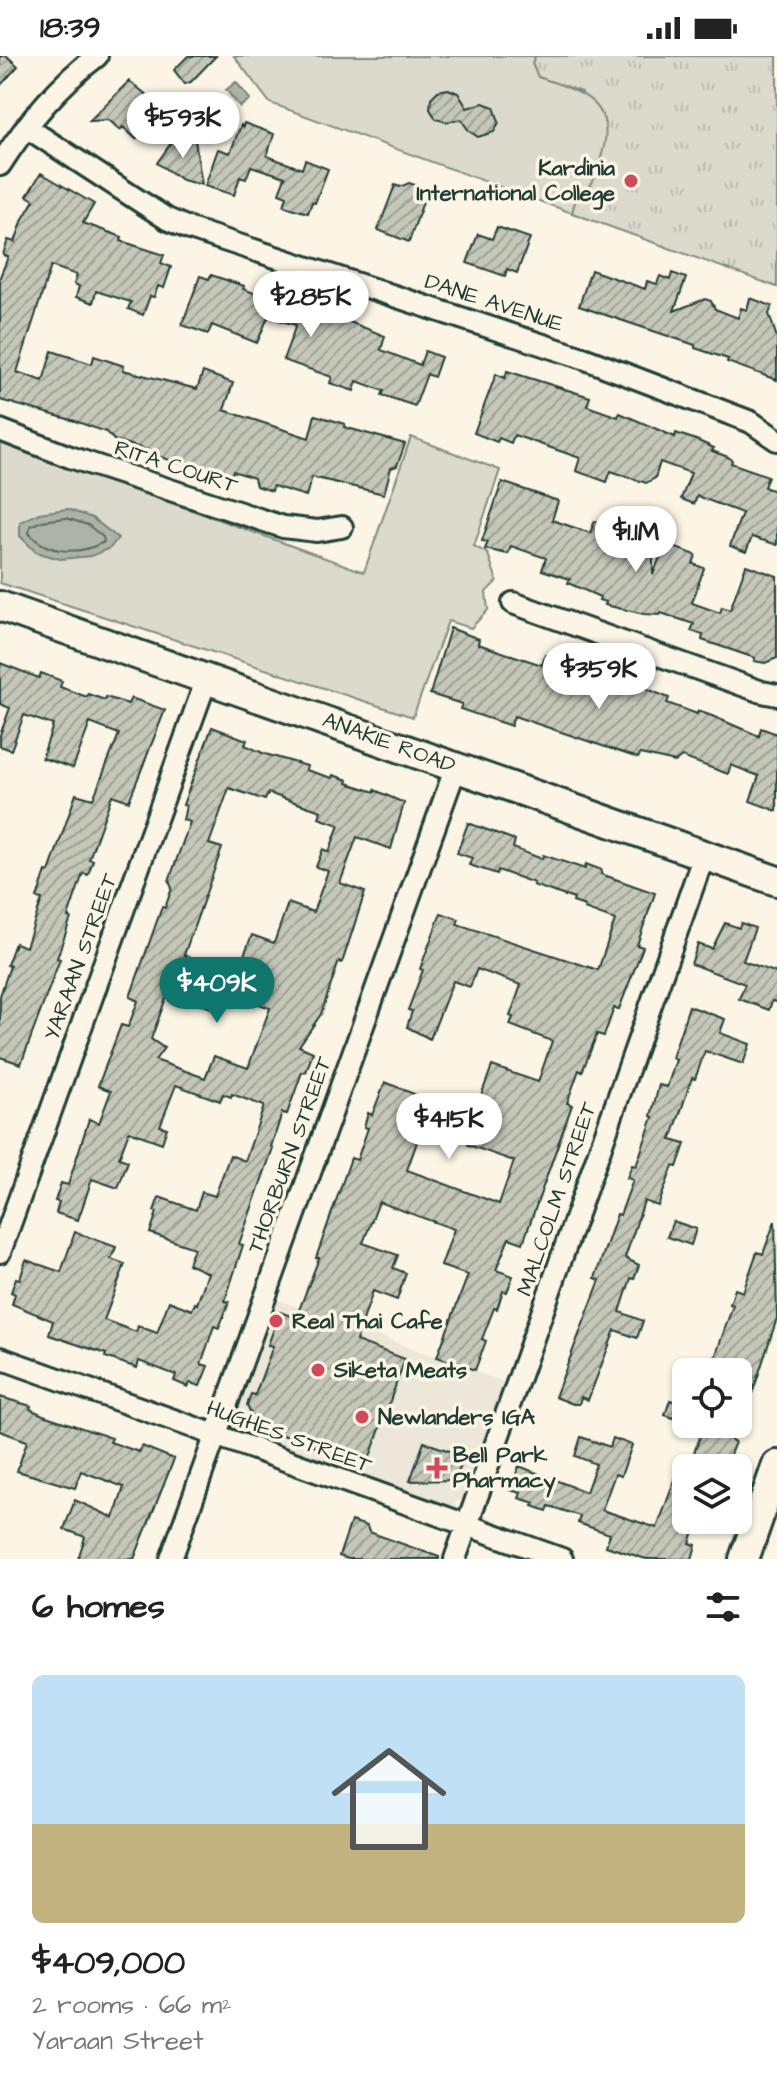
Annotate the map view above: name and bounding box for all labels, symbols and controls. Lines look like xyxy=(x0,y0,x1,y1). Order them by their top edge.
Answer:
text: 18:39 xyxy=(40,7,101,49)
pin: $593K xyxy=(127,92,239,160)
text: $593K xyxy=(145,100,221,136)
place label: Kardinia International College xyxy=(416,153,616,210)
marker: Kardinia International College xyxy=(622,172,640,190)
street label: DANE AVENUE xyxy=(421,266,567,340)
pin: $285K xyxy=(255,271,367,339)
text: $285K xyxy=(271,279,351,315)
street label: RITA COURT xyxy=(110,433,242,502)
pin: $1.1M xyxy=(580,506,692,574)
text: $1.1M xyxy=(613,514,659,550)
pin: $359K xyxy=(543,643,655,711)
text: $359K xyxy=(561,651,637,687)
street label: ANAKIE ROAD xyxy=(318,705,460,781)
street label: YARAAN STREET xyxy=(36,869,126,1045)
pin: $409K xyxy=(161,957,273,1025)
text: $409K xyxy=(177,965,257,1001)
street label: THORBURN STREET xyxy=(240,1052,340,1258)
pin: $415K xyxy=(393,1093,505,1161)
street label: MALCOLM STREET xyxy=(509,1098,605,1300)
text: $415K xyxy=(414,1101,484,1137)
place label: Real Thai Cafe xyxy=(292,1306,443,1337)
marker: Real Thai Cafe xyxy=(267,1312,285,1330)
place label: Siketa Meats xyxy=(333,1355,467,1386)
map controls xyxy=(672,1358,752,1534)
button: locate xyxy=(672,1358,752,1438)
marker: Siketa Meats xyxy=(309,1361,327,1379)
street label: HUGHES STREET xyxy=(202,1393,376,1481)
place label: Newlanders IGA xyxy=(378,1402,536,1433)
marker: Newlanders IGA xyxy=(353,1408,371,1426)
place label: Bell Park Pharmacy xyxy=(453,1440,556,1498)
button: layers xyxy=(672,1454,752,1534)
marker: Bell Park Pharmacy xyxy=(428,1459,446,1477)
text: 6 homes xyxy=(32,1583,165,1631)
icon: filters xyxy=(701,1585,745,1629)
icon: home xyxy=(317,1727,461,1871)
text: $409,000 xyxy=(32,1939,185,1987)
text: 2 rooms · 66 m² xyxy=(32,1987,232,2023)
text: Yaraan Street xyxy=(32,2023,204,2059)

